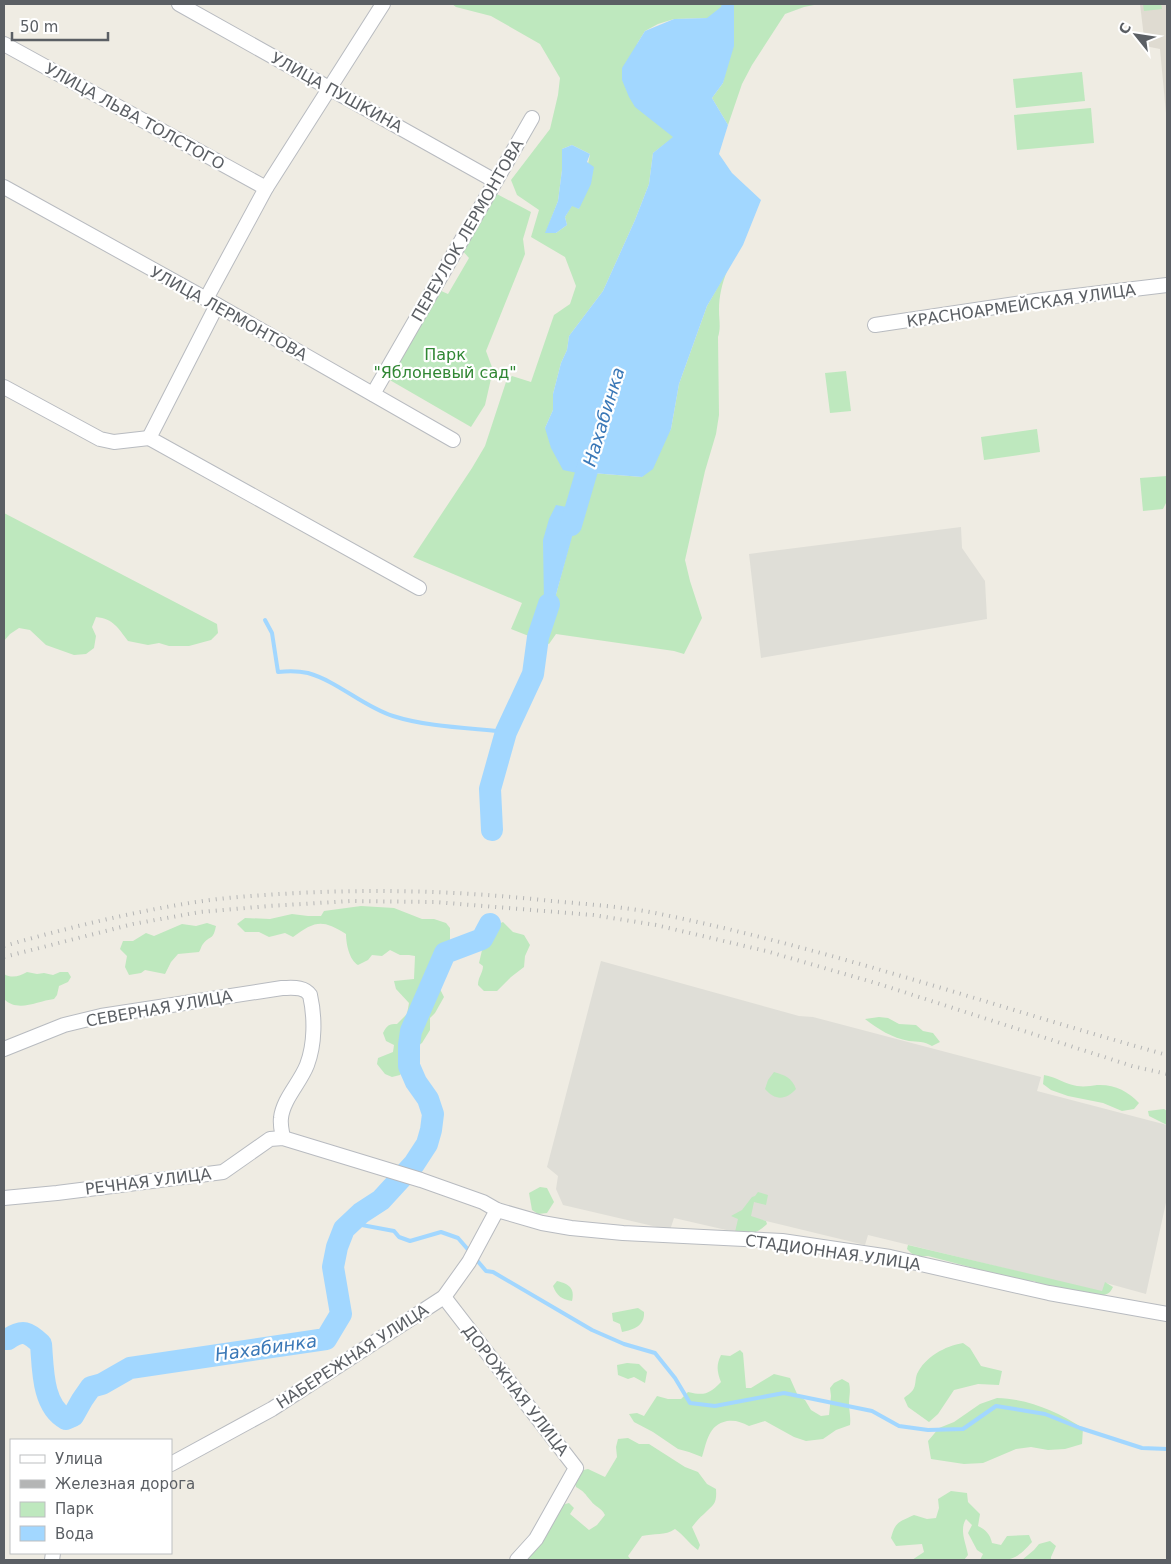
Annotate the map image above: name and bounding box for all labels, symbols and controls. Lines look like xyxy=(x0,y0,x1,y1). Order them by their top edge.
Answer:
scale bar xyxy=(12,10,109,42)
north arrow xyxy=(1111,10,1161,60)
text: 50 m xyxy=(20,18,58,36)
text: С xyxy=(1115,20,1134,37)
street label: УЛИЦА ПУШКИНА xyxy=(268,48,406,137)
street label: УЛИЦА ЛЬВА ТОЛСТОГО xyxy=(42,59,228,174)
street label: ПЕРЕУЛОК ЛЕРМОНТОВА xyxy=(407,136,527,325)
street label: УЛИЦА ЛЕРМОНТОВА xyxy=(147,262,311,365)
street label: КРАСНОАРМЕЙСКАЯ УЛИЦА xyxy=(905,280,1137,331)
park label: Парк "Яблоневый сад" xyxy=(373,345,517,382)
water label: Нахабинка xyxy=(578,365,629,469)
street label: СЕВЕРНАЯ УЛИЦА xyxy=(84,986,234,1031)
street label: РЕЧНАЯ УЛИЦА xyxy=(84,1164,212,1199)
street label: СТАДИОННАЯ УЛИЦА xyxy=(744,1231,922,1274)
street label: НАБЕРЕЖНАЯ УЛИЦА xyxy=(273,1300,432,1413)
street label: ДОРОЖНАЯ УЛИЦА xyxy=(459,1321,573,1460)
water label: Нахабинка xyxy=(214,1330,318,1365)
legend xyxy=(10,1439,172,1554)
text: Улица xyxy=(55,1450,103,1468)
text: Железная дорога xyxy=(55,1475,195,1493)
text: Парк xyxy=(55,1500,94,1518)
text: Вода xyxy=(55,1525,94,1543)

